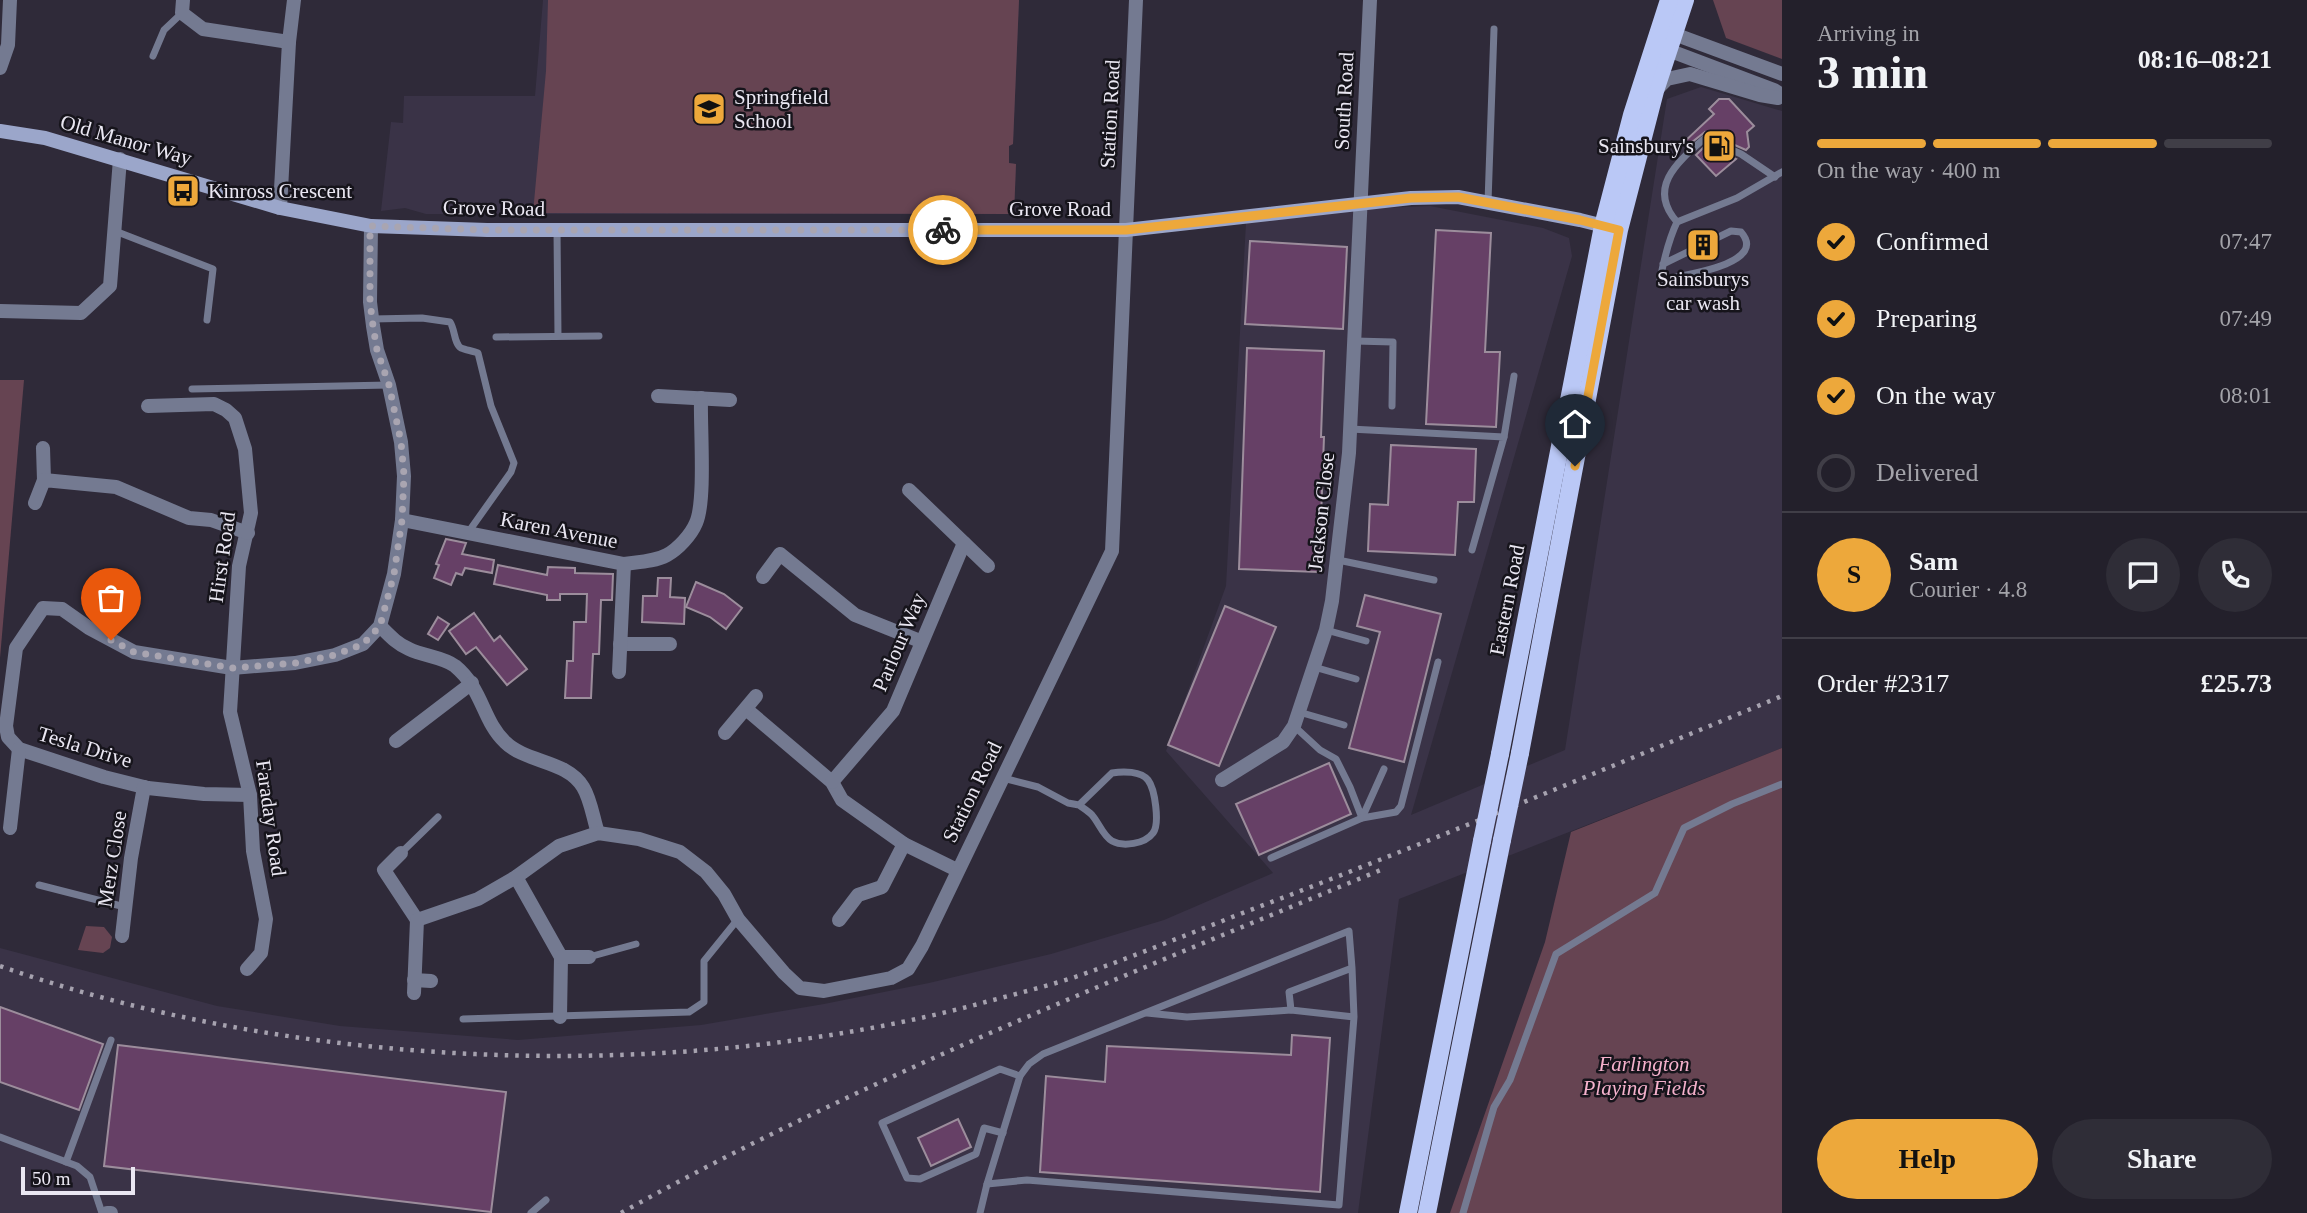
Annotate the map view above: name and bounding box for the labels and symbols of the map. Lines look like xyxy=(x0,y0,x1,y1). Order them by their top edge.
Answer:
street label: South Road xyxy=(1329,51,1359,151)
street label: Station Road xyxy=(1095,58,1125,169)
place label: Springfield School xyxy=(734,85,829,133)
school or university icon: Springfield School xyxy=(690,90,728,128)
street label: Old Manor Way xyxy=(58,110,195,170)
fuel station icon: Sainsbury's xyxy=(1700,127,1738,165)
place label: Sainsbury's xyxy=(1598,134,1694,158)
bus stop icon: Kinross Crescent xyxy=(164,172,202,210)
place label: Kinross Crescent xyxy=(208,179,352,203)
street label: Grove Road xyxy=(443,195,546,221)
courier xyxy=(908,195,978,265)
street label: Grove Road xyxy=(1009,197,1112,221)
building icon: Sainsburys car wash xyxy=(1684,226,1722,264)
place label: Sainsburys car wash xyxy=(1657,267,1749,315)
pin xyxy=(1545,394,1605,466)
street label: Jackson Close xyxy=(1303,451,1339,573)
street label: Karen Avenue xyxy=(498,507,620,553)
street label: Hirst Road xyxy=(204,509,240,604)
street label: Eastern Road xyxy=(1484,542,1530,658)
pin xyxy=(81,568,141,640)
street label: Parlour Way xyxy=(868,589,931,695)
street label: Tesla Drive xyxy=(35,721,135,773)
street label: Station Road xyxy=(937,737,1007,846)
street label: Faraday Road xyxy=(251,758,291,878)
street label: Merz Close xyxy=(93,809,131,909)
park label: Farlington Playing Fields xyxy=(1581,1052,1706,1100)
scale bar xyxy=(21,1164,135,1196)

